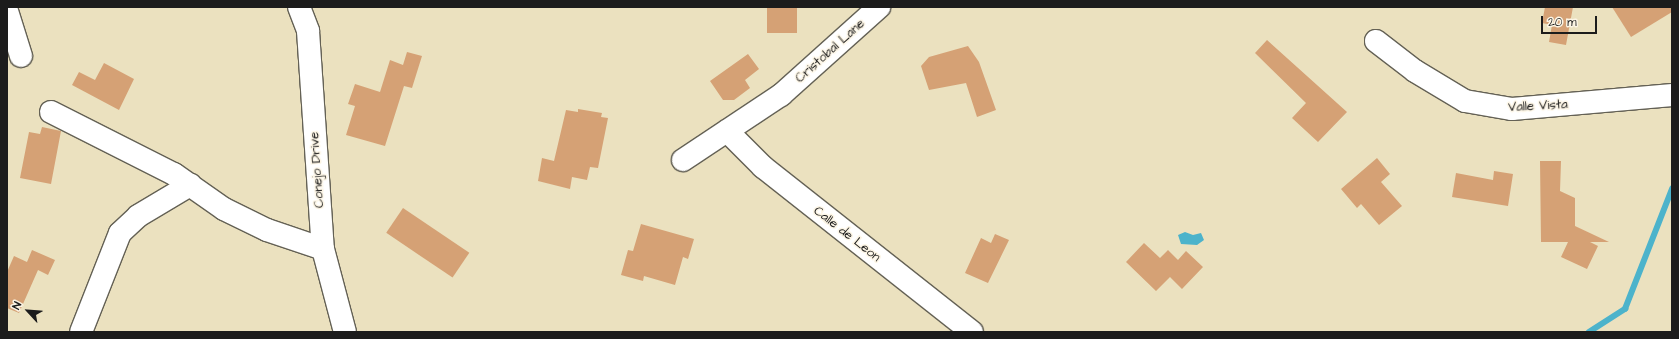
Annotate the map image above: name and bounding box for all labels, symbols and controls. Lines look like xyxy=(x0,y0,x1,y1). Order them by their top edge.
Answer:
scale bar xyxy=(1543,8,1599,34)
text: 20 m xyxy=(1548,14,1577,31)
street label: Cristobal Lane xyxy=(792,16,868,86)
street label: Valle Vista xyxy=(1508,97,1568,115)
street label: Conejo Drive xyxy=(307,131,327,209)
street label: Calle de Leon xyxy=(810,203,884,265)
north arrow xyxy=(8,291,48,331)
text: N xyxy=(9,299,25,312)

